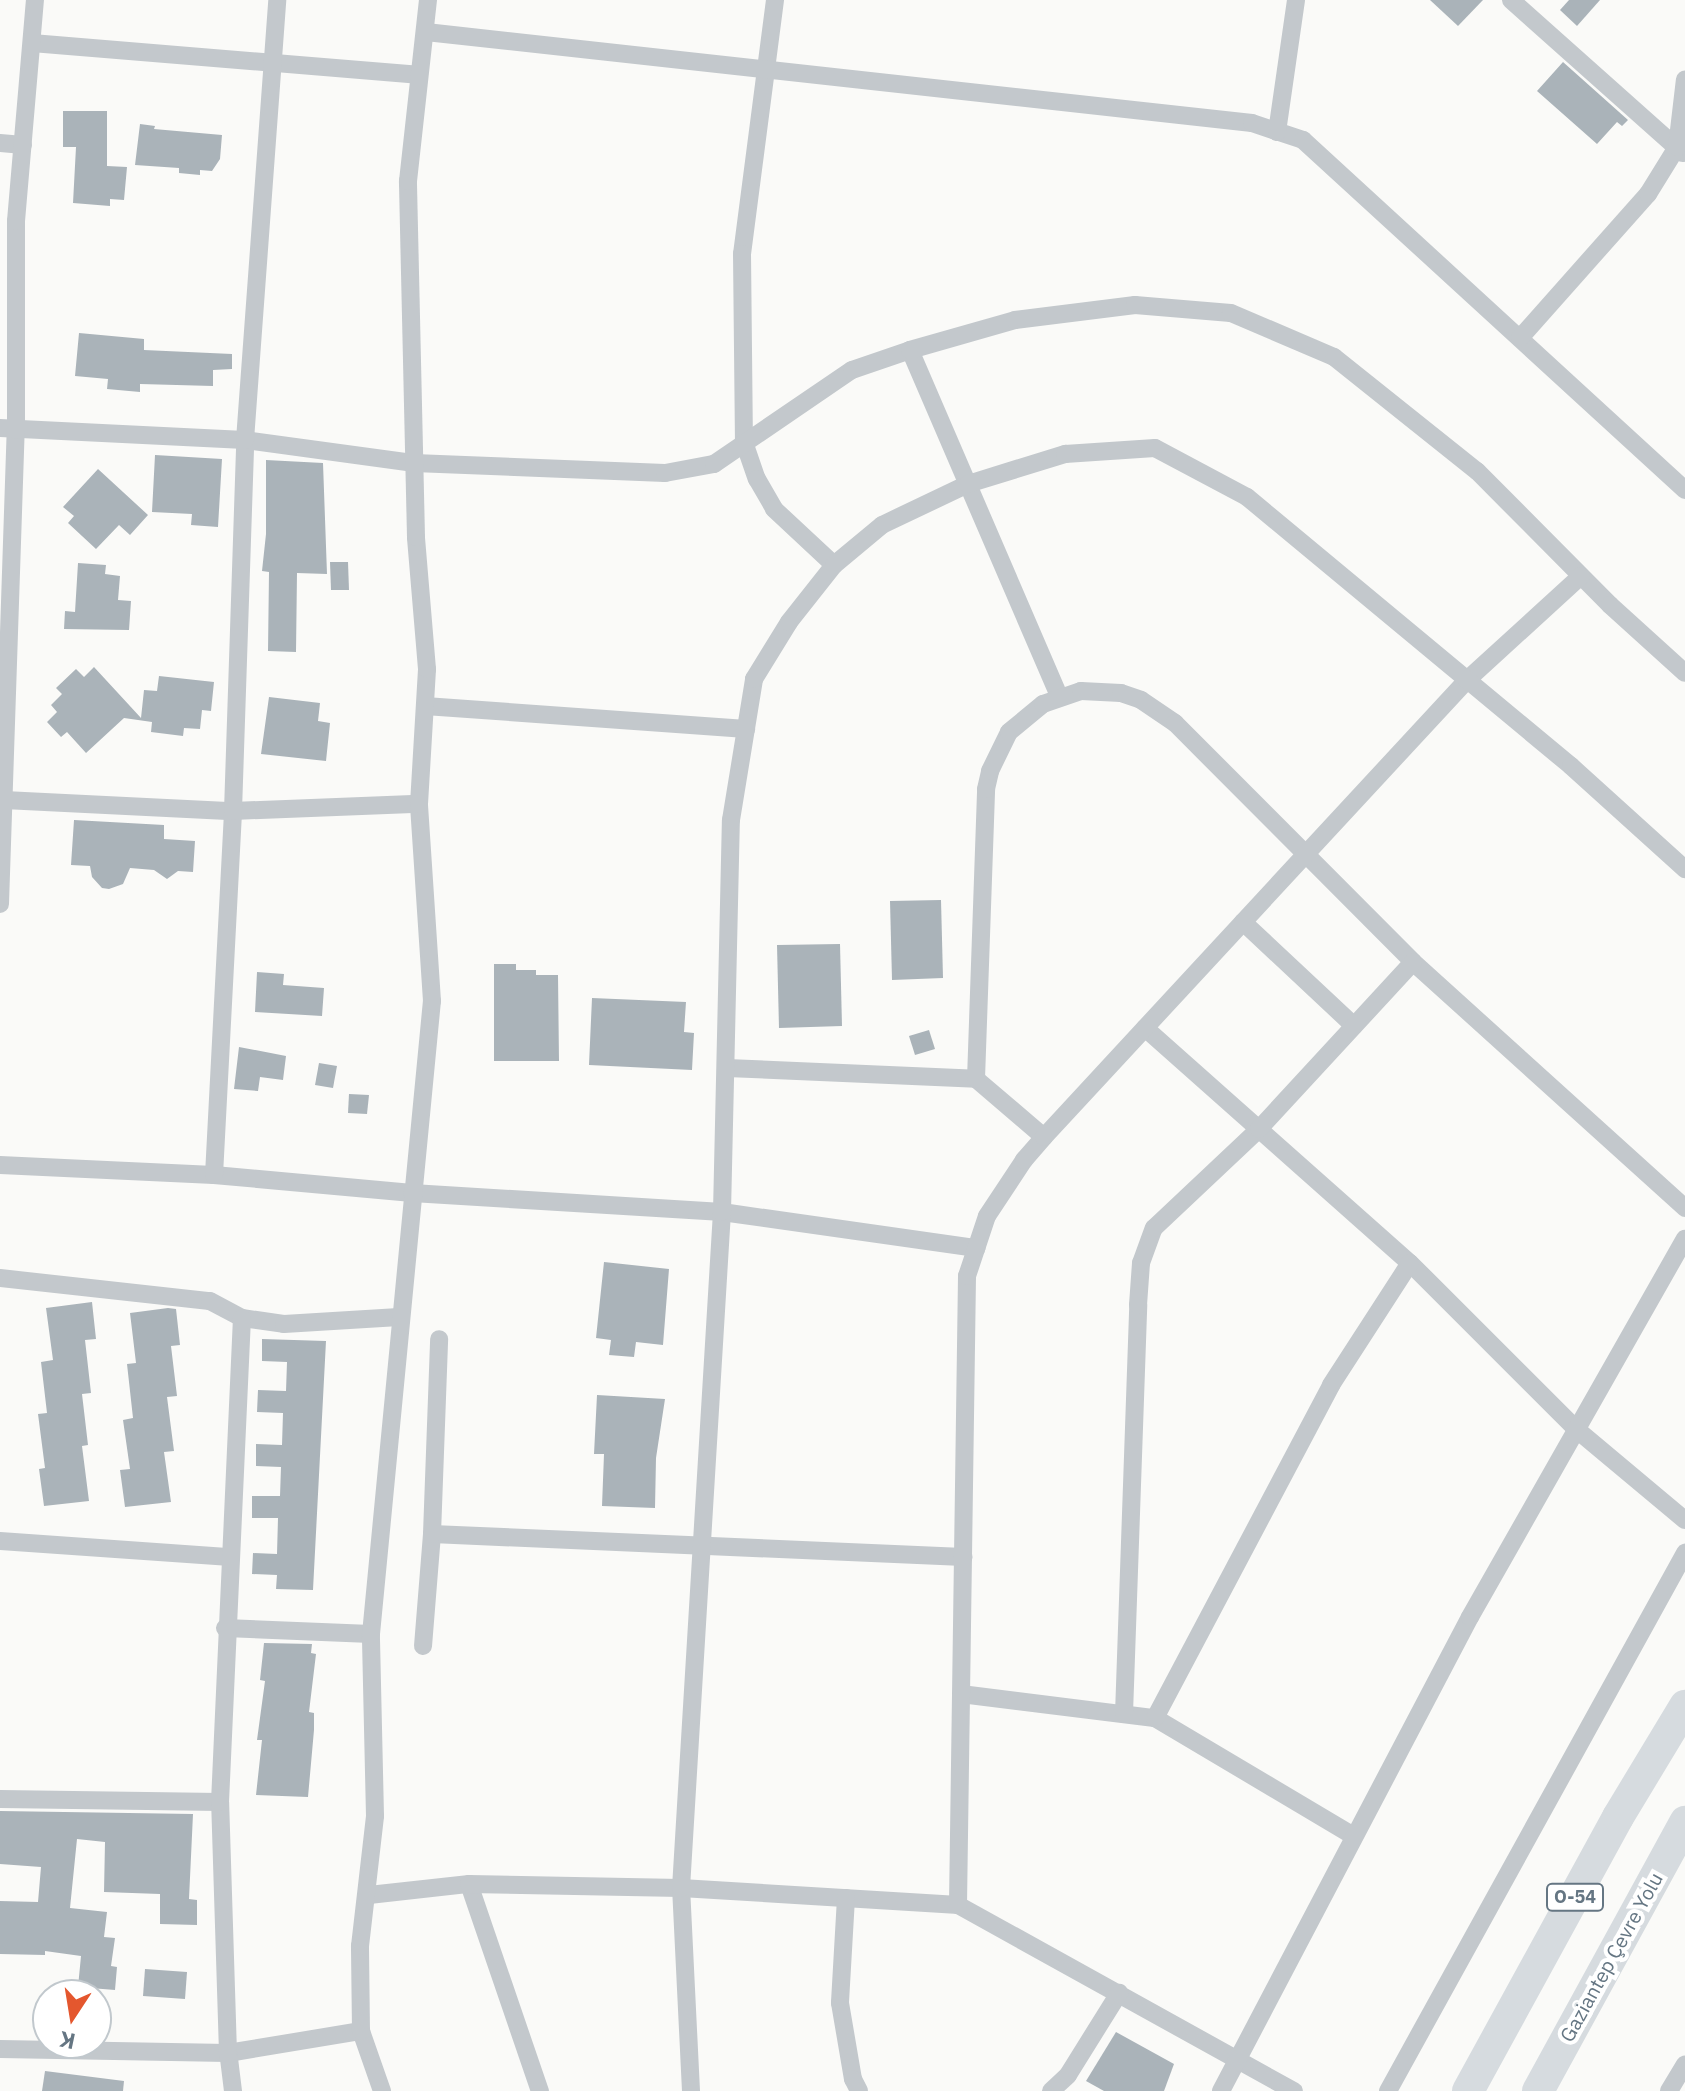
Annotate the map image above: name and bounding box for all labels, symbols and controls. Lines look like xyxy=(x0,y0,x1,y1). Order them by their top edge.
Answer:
street label: Gaziantep Çevre Yolu xyxy=(1554,1868,1668,2046)
road number: O-54 xyxy=(1545,1883,1605,1911)
north arrow xyxy=(32,1979,112,2059)
text: K xyxy=(57,2025,78,2057)

